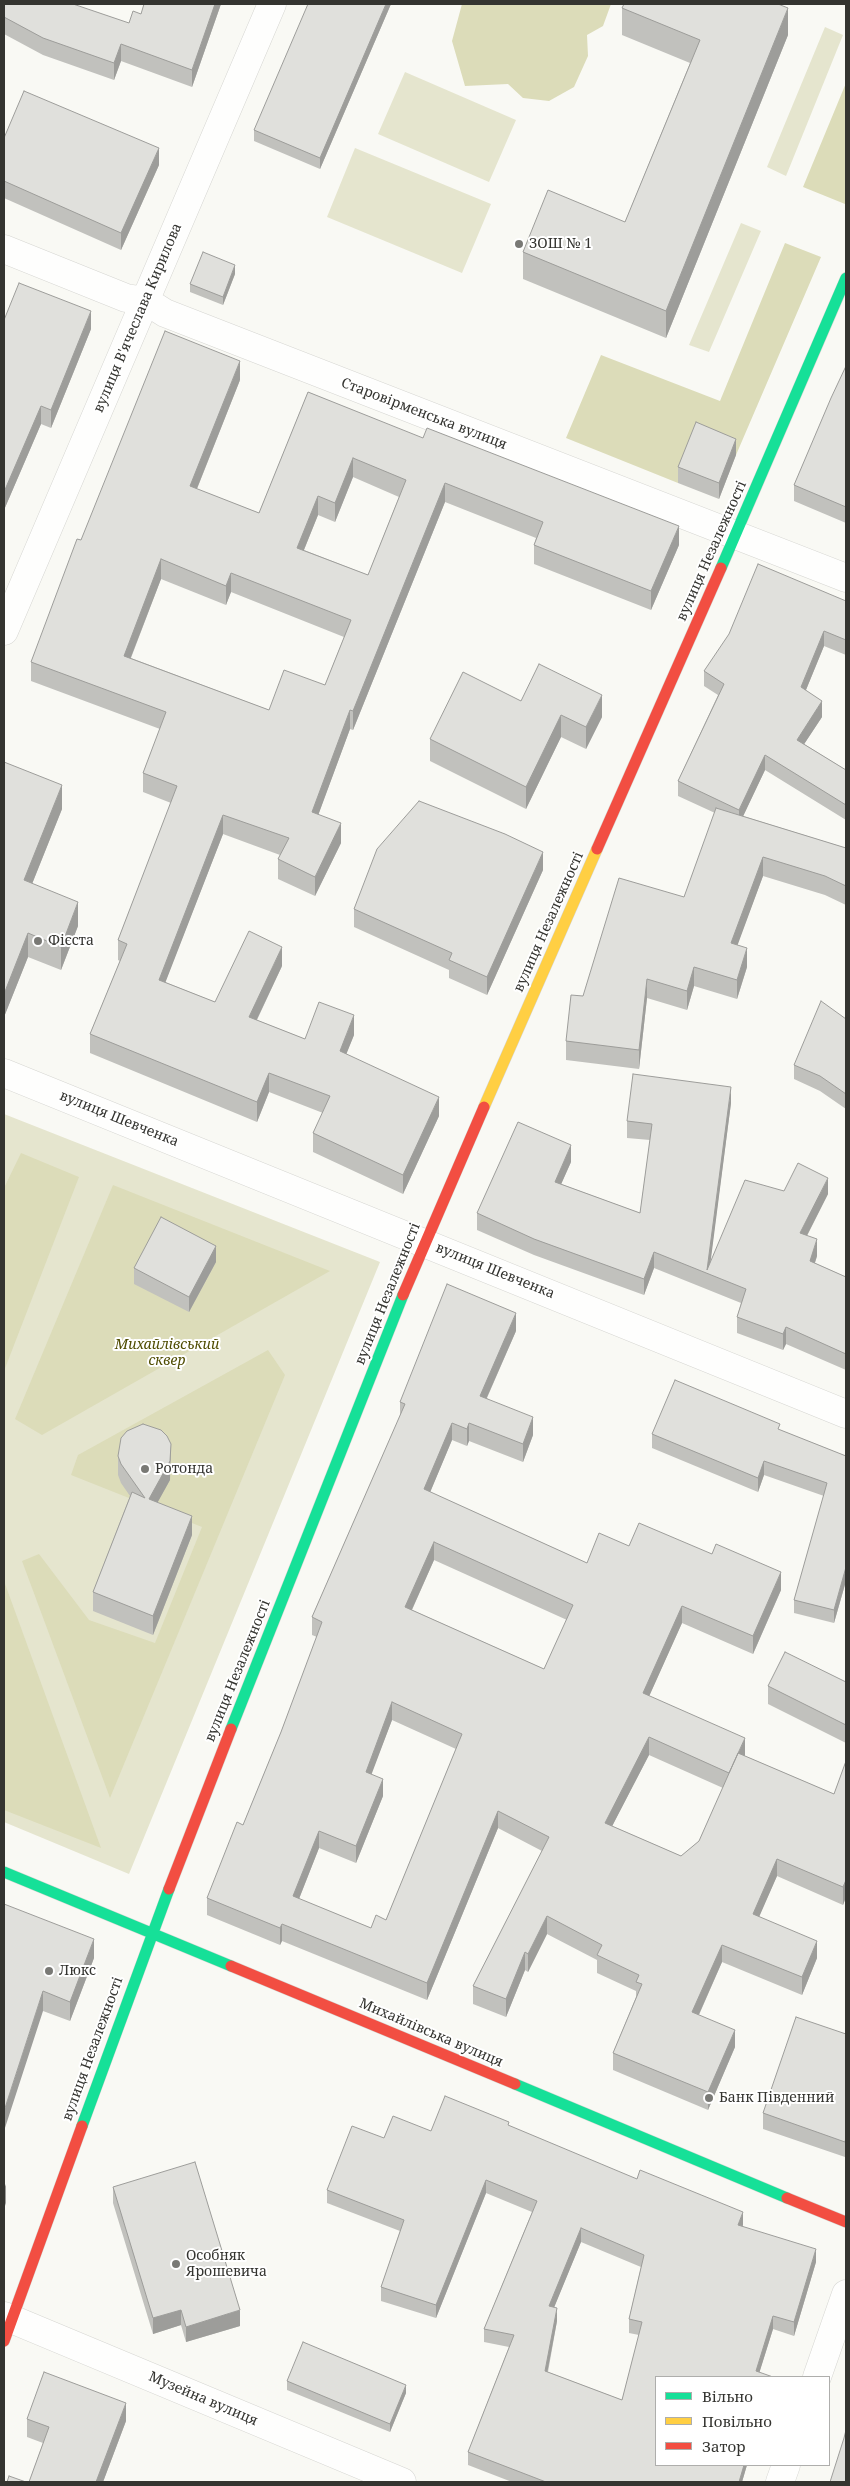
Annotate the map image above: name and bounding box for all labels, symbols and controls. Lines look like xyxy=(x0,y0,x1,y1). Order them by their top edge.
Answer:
street label: вулиця В'ячеслава Кирилова xyxy=(90,221,186,415)
place label: ЗОШ № 1 xyxy=(529,236,592,252)
marker: ЗОШ № 1 xyxy=(513,238,525,250)
street label: Старовірменська вулиця xyxy=(339,375,509,453)
street label: вулиця Незалежності xyxy=(673,478,751,624)
street label: вулиця Незалежності xyxy=(510,849,588,995)
place label: Фієста xyxy=(48,933,94,949)
marker: Фієста xyxy=(32,935,44,947)
street label: вулиця Шевченка xyxy=(57,1087,181,1151)
street label: вулиця Незалежності xyxy=(352,1220,424,1368)
street label: вулиця Шевченка xyxy=(433,1239,557,1303)
park label: Михайлівський сквер xyxy=(115,1337,219,1370)
place label: Ротонда xyxy=(155,1461,213,1477)
marker: Ротонда xyxy=(139,1463,151,1475)
street label: вулиця Незалежності xyxy=(202,1597,274,1745)
place label: Люкс xyxy=(59,1963,96,1979)
marker: Люкс xyxy=(43,1965,55,1977)
street label: вулиця Незалежності xyxy=(59,1975,127,2123)
street label: Михайлівська вулиця xyxy=(356,1995,506,2071)
place label: Банк Південний xyxy=(719,2090,834,2106)
marker: Банк Південний xyxy=(703,2092,715,2104)
place label: Особняк Ярошевича xyxy=(186,2248,267,2280)
marker: Особняк Ярошевича xyxy=(170,2258,182,2270)
street label: Музейна вулиця xyxy=(146,2368,260,2430)
legend xyxy=(655,2376,830,2466)
text: Вільно xyxy=(702,2386,753,2406)
text: Повільно xyxy=(702,2411,772,2431)
text: Затор xyxy=(702,2436,746,2456)

